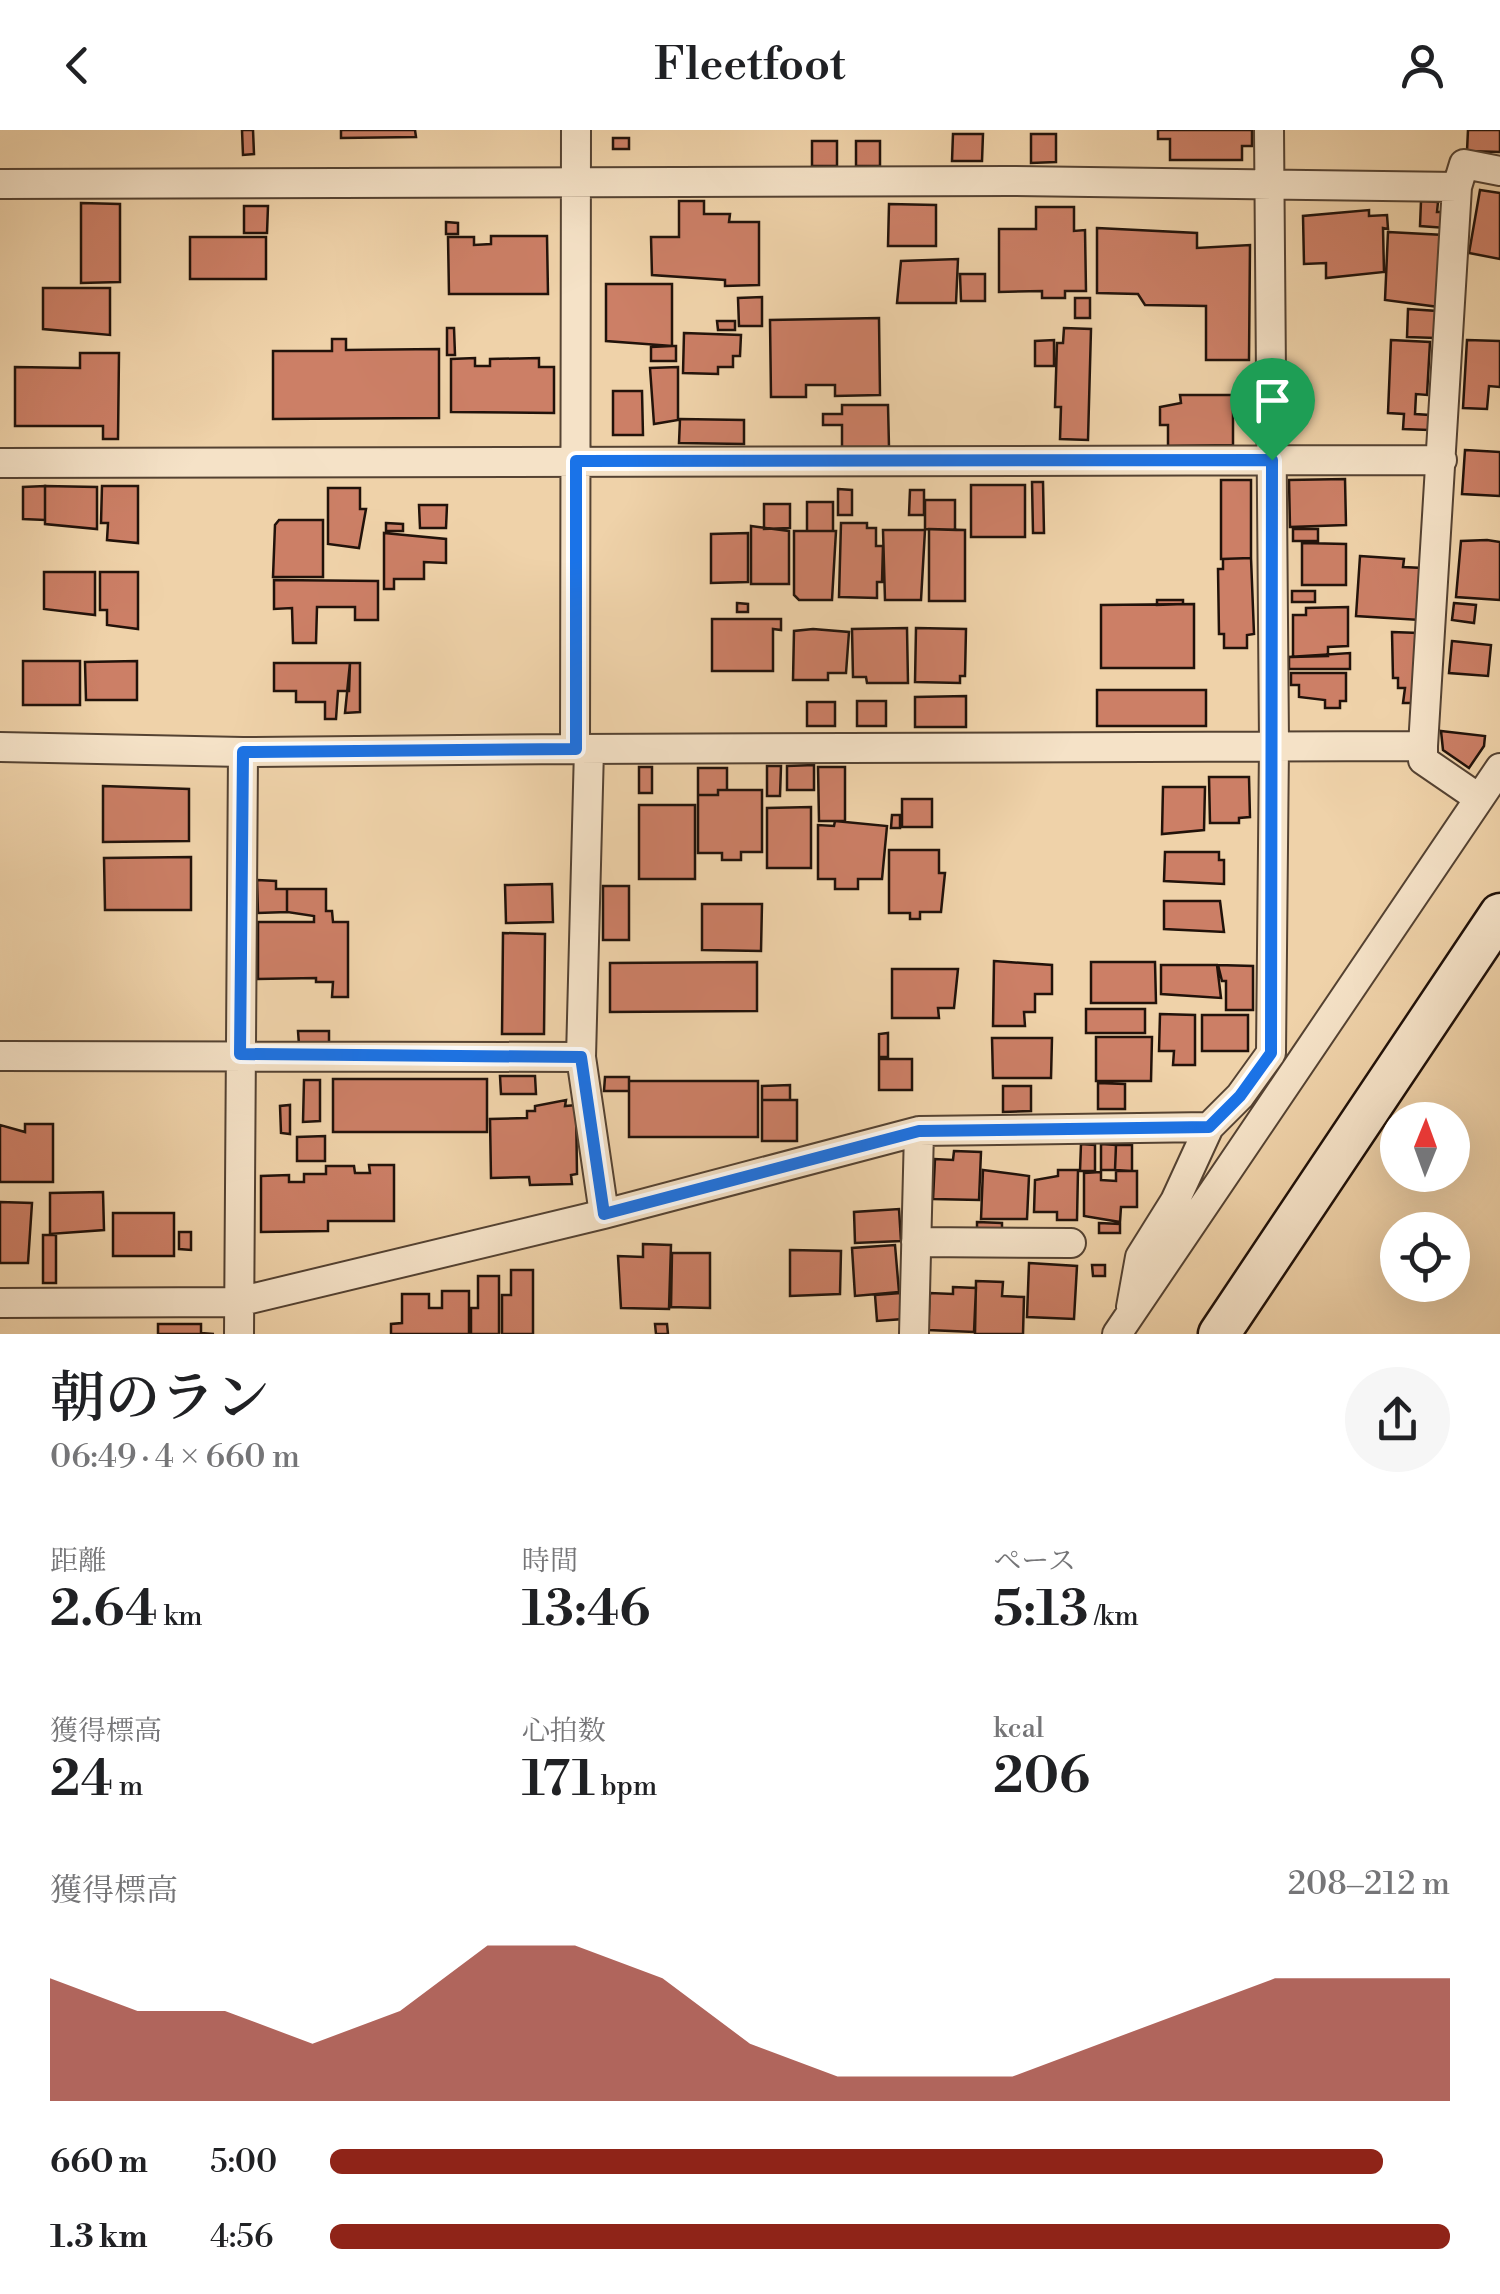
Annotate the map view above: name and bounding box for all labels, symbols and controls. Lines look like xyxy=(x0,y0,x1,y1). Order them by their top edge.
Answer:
text: Fleetfoot xyxy=(654,37,846,94)
icon: back xyxy=(50,38,105,93)
icon: person xyxy=(1395,38,1450,93)
pin xyxy=(1230,358,1315,461)
icon: arrive xyxy=(1245,373,1300,428)
north arrow xyxy=(1380,1102,1470,1192)
map controls xyxy=(1380,1102,1470,1302)
button: locate xyxy=(1380,1212,1470,1302)
text: 朝のラン xyxy=(50,1365,270,1434)
button: share xyxy=(1345,1367,1450,1472)
text: 06:49 · 4 × 660 m xyxy=(50,1437,300,1477)
text: 距離 xyxy=(50,1544,106,1579)
text: 時間 xyxy=(522,1544,578,1579)
text: ペース xyxy=(993,1544,1076,1579)
text: 2.64 xyxy=(50,1579,158,1641)
text: 13:46 xyxy=(522,1579,650,1641)
text: 5:13 xyxy=(993,1579,1089,1641)
text: km xyxy=(158,1599,203,1634)
text: /km xyxy=(1089,1599,1139,1634)
text: kcal xyxy=(993,1711,1044,1746)
text: 獲得標高 xyxy=(50,1714,162,1749)
text: 心拍数 xyxy=(522,1714,606,1749)
text: 206 xyxy=(993,1746,1090,1808)
text: 24 xyxy=(50,1749,113,1811)
text: 171 xyxy=(522,1749,595,1811)
text: m xyxy=(113,1769,143,1804)
text: bpm xyxy=(595,1769,657,1804)
text: 208–212 m xyxy=(1288,1864,1450,1904)
text: 獲得標高 xyxy=(50,1871,178,1911)
text: 660 m xyxy=(50,2142,148,2182)
text: 5:00 xyxy=(210,2142,277,2182)
text: 1.3 km xyxy=(50,2217,148,2257)
text: 4:56 xyxy=(210,2217,273,2257)

